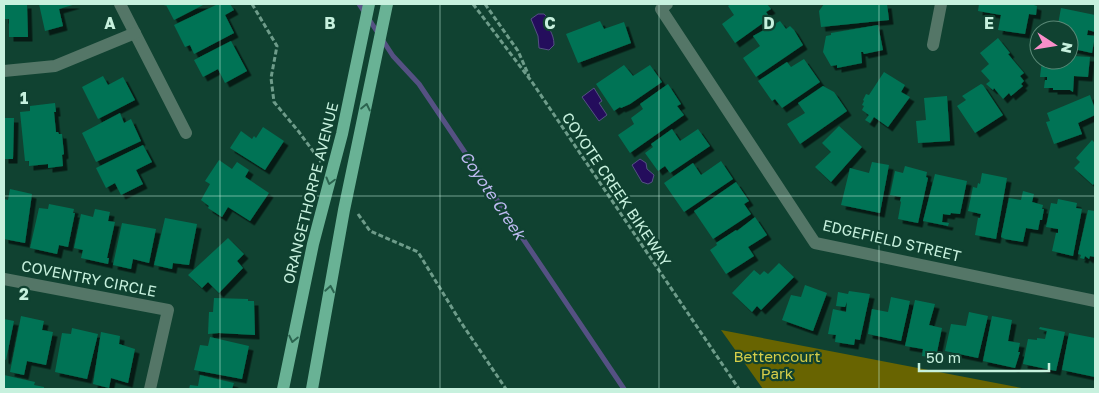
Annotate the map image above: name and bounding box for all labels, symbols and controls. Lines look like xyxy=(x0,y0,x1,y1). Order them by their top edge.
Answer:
text: A xyxy=(104,13,116,33)
text: B xyxy=(324,13,336,33)
text: C xyxy=(544,13,556,33)
text: D xyxy=(763,13,775,33)
text: E xyxy=(984,13,994,33)
north arrow xyxy=(1029,20,1079,70)
text: N xyxy=(1058,41,1077,55)
text: 1 xyxy=(20,88,28,108)
street label: ORANGETHORPE AVENUE xyxy=(279,100,341,286)
one-way arrow xyxy=(360,102,371,111)
street label: COYOTE CREEK BIKEWAY xyxy=(559,109,675,270)
water label: Coyote Creek xyxy=(456,147,531,245)
one-way arrow xyxy=(325,177,336,186)
street label: EDGEFIELD STREET xyxy=(821,215,963,265)
street label: COVENTRY CIRCLE xyxy=(20,256,158,300)
text: 2 xyxy=(19,284,29,304)
one-way arrow xyxy=(324,285,334,293)
one-way arrow xyxy=(288,335,299,344)
scale bar xyxy=(919,340,1049,372)
park label: Bettencourt Park xyxy=(734,347,820,382)
text: 50 m xyxy=(926,348,961,366)

